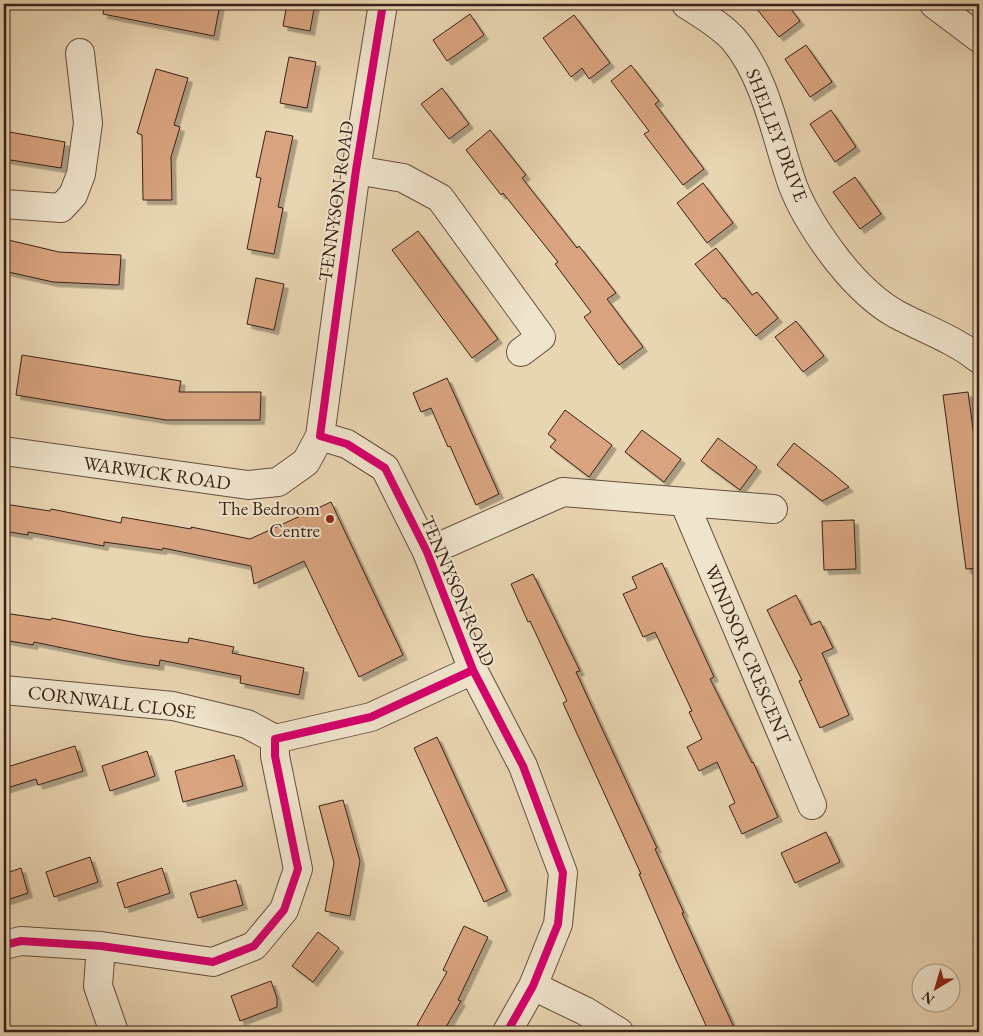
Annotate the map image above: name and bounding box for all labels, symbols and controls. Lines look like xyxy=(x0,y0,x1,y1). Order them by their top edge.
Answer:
street label: SHELLEY DRIVE xyxy=(740,65,814,205)
street label: TENNYSON ROAD xyxy=(312,119,360,283)
street label: WARWICK ROAD xyxy=(82,450,232,496)
place label: The Bedroom Centre xyxy=(218,496,320,543)
street label: TENNYSON ROAD xyxy=(415,512,501,670)
marker: The Bedroom Centre xyxy=(324,513,336,525)
street label: WINDSOR CRESCENT xyxy=(699,561,797,748)
street label: CORNWALL CLOSE xyxy=(26,679,198,725)
north arrow xyxy=(910,964,960,1014)
text: N xyxy=(917,987,938,1009)

